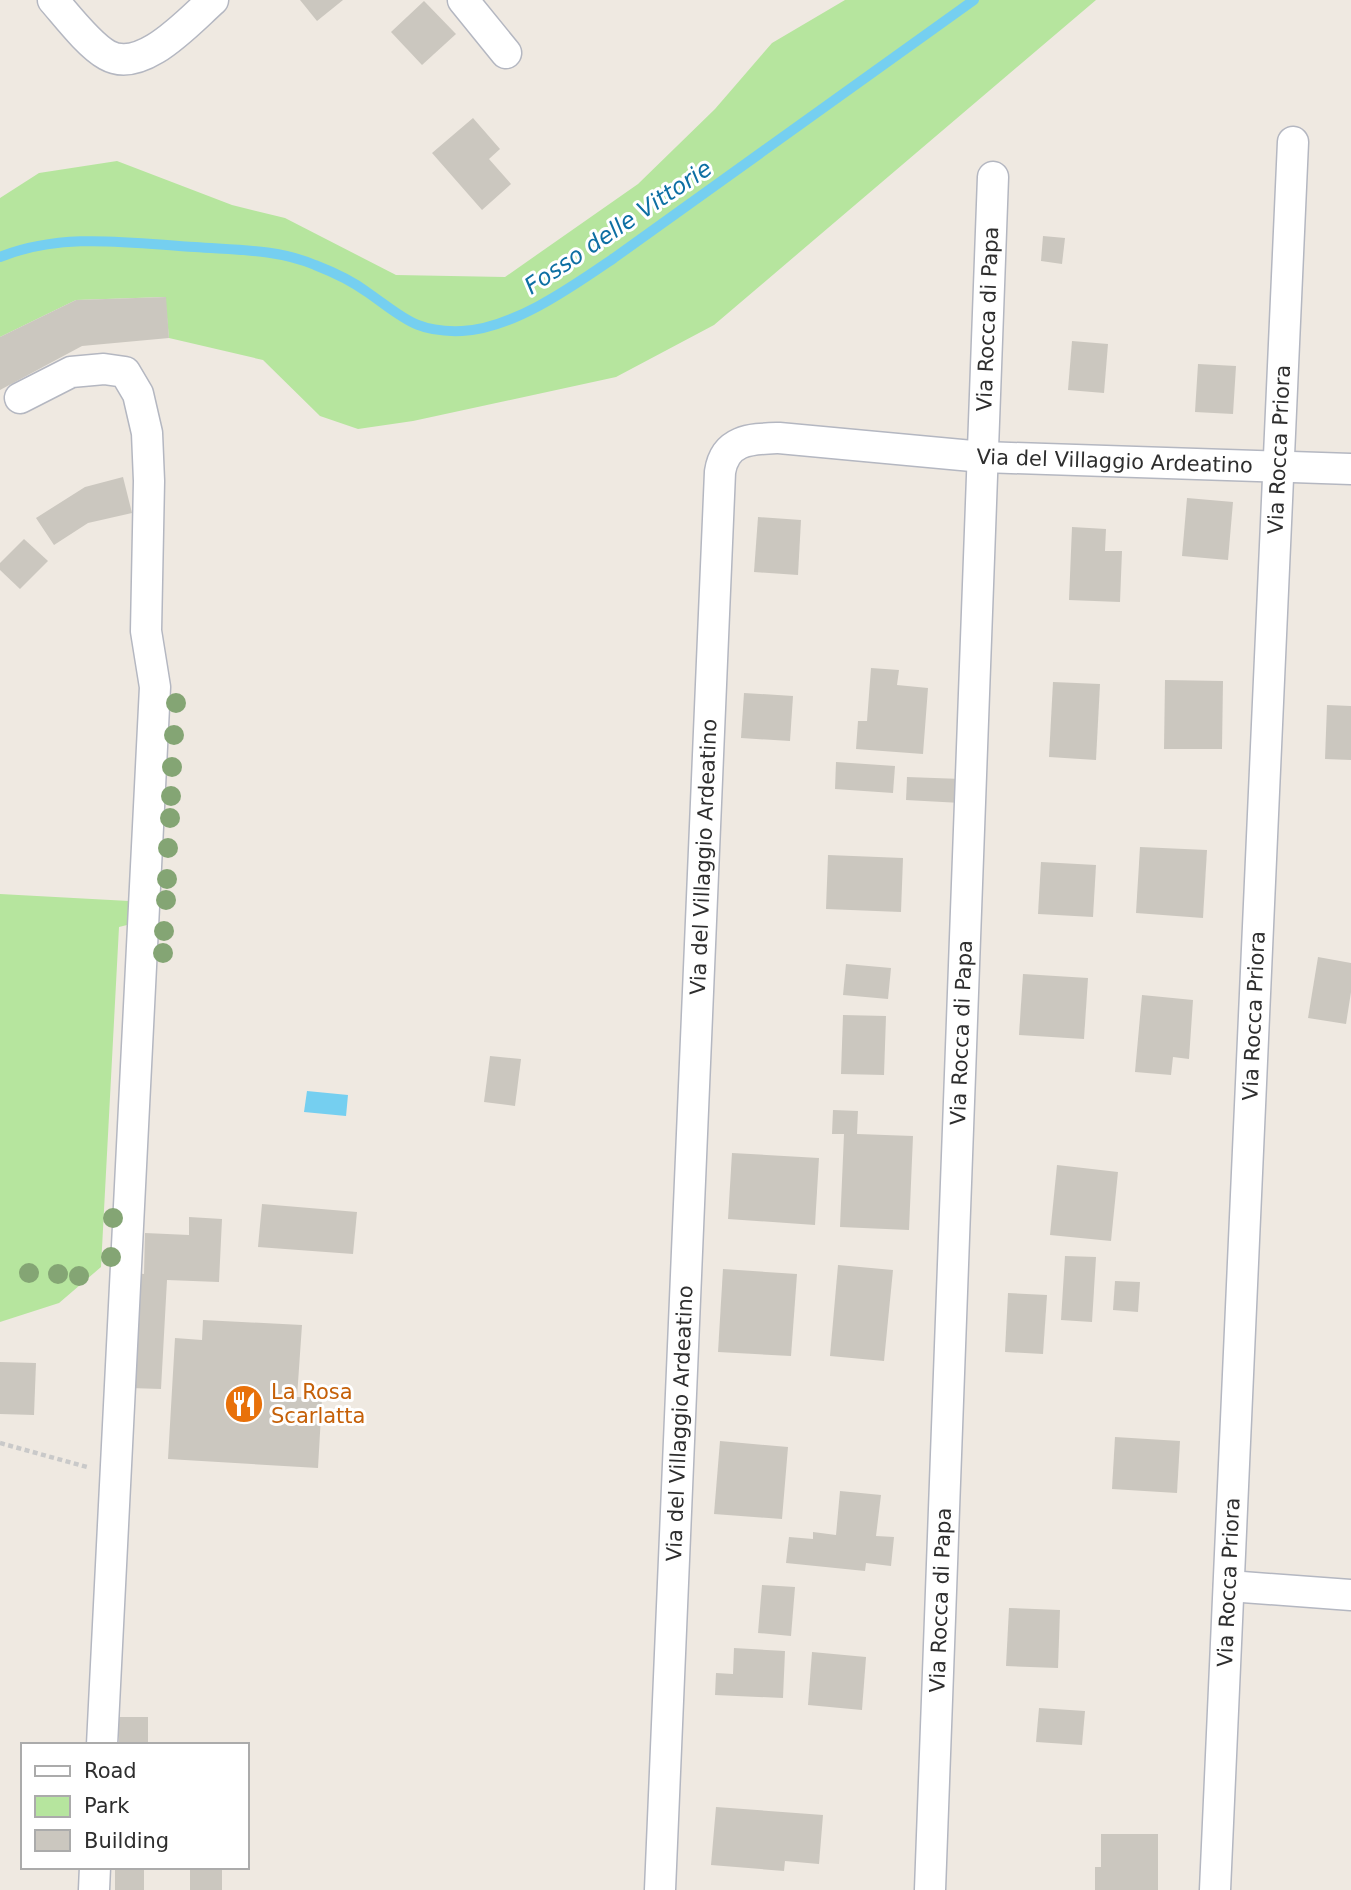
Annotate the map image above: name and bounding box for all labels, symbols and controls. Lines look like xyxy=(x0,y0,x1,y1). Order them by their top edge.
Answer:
water label: Fosso delle Vittorie xyxy=(520,155,716,299)
street label: Via Rocca di Papa xyxy=(972,226,1003,412)
street label: Via Rocca Priora xyxy=(1264,364,1295,535)
street label: Via del Villaggio Ardeatino xyxy=(976,445,1253,478)
street label: Via del Villaggio Ardeatino xyxy=(686,718,722,996)
street label: Via Rocca Priora xyxy=(1238,931,1270,1101)
street label: Via Rocca di Papa xyxy=(946,940,977,1126)
street label: Via del Villaggio Ardeatino xyxy=(662,1285,698,1562)
place label: La Rosa Scarlatta xyxy=(271,1380,365,1428)
restaurant icon: La Rosa Scarlatta xyxy=(223,1383,265,1425)
street label: Via Rocca Priora xyxy=(1213,1497,1244,1668)
street label: Via Rocca di Papa xyxy=(925,1507,956,1693)
legend xyxy=(21,1743,248,1869)
text: Road xyxy=(84,1759,137,1783)
text: Park xyxy=(84,1794,130,1818)
text: Building xyxy=(84,1829,169,1853)

